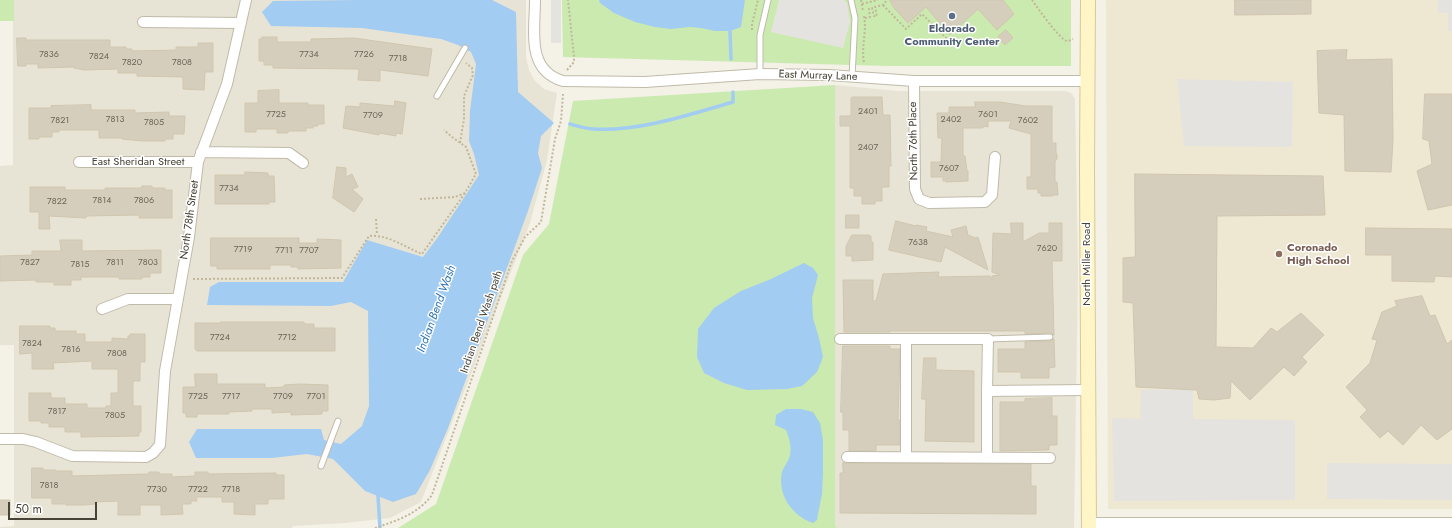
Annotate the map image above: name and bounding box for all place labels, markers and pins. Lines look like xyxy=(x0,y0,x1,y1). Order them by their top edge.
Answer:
marker: Eldorado Community Center xyxy=(947,11,957,21)
place label: Eldorado Community Center xyxy=(904,22,1000,48)
place label: Coronado High School xyxy=(1287,241,1349,267)
marker: Coronado High School xyxy=(1274,249,1284,259)

